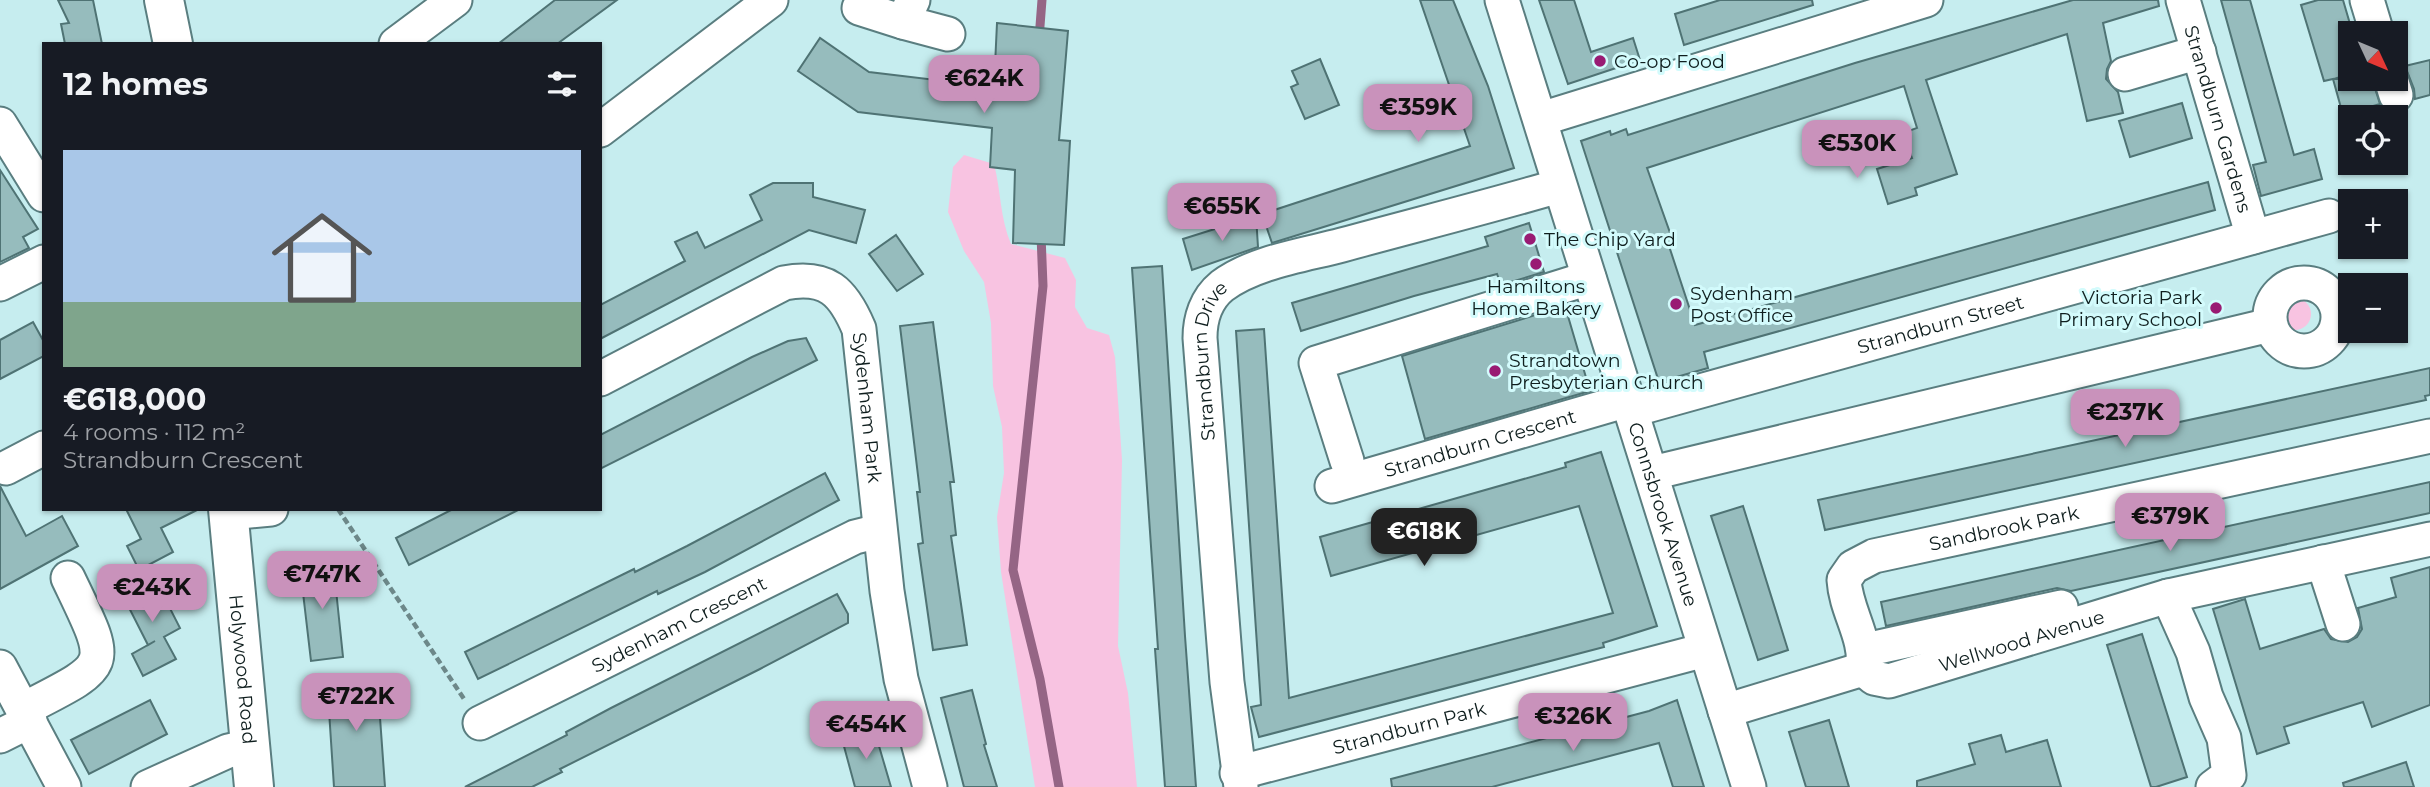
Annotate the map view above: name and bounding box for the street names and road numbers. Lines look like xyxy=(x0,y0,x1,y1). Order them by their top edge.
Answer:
street label: Strandburn Gardens xyxy=(2179,23,2256,215)
street label: Strandburn Drive xyxy=(1189,276,1232,442)
street label: Strandburn Street xyxy=(1855,290,2026,359)
street label: Sydenham Park xyxy=(847,331,886,485)
street label: Strandburn Crescent xyxy=(1382,405,1579,482)
street label: Connsbrook Avenue xyxy=(1623,419,1703,610)
street label: Sandbrook Park xyxy=(1927,501,2082,556)
street label: Sydenham Crescent xyxy=(588,572,771,678)
street label: Holywood Road xyxy=(224,593,261,745)
street label: Wellwood Avenue xyxy=(1936,605,2107,677)
street label: Strandburn Park xyxy=(1330,697,1489,759)

